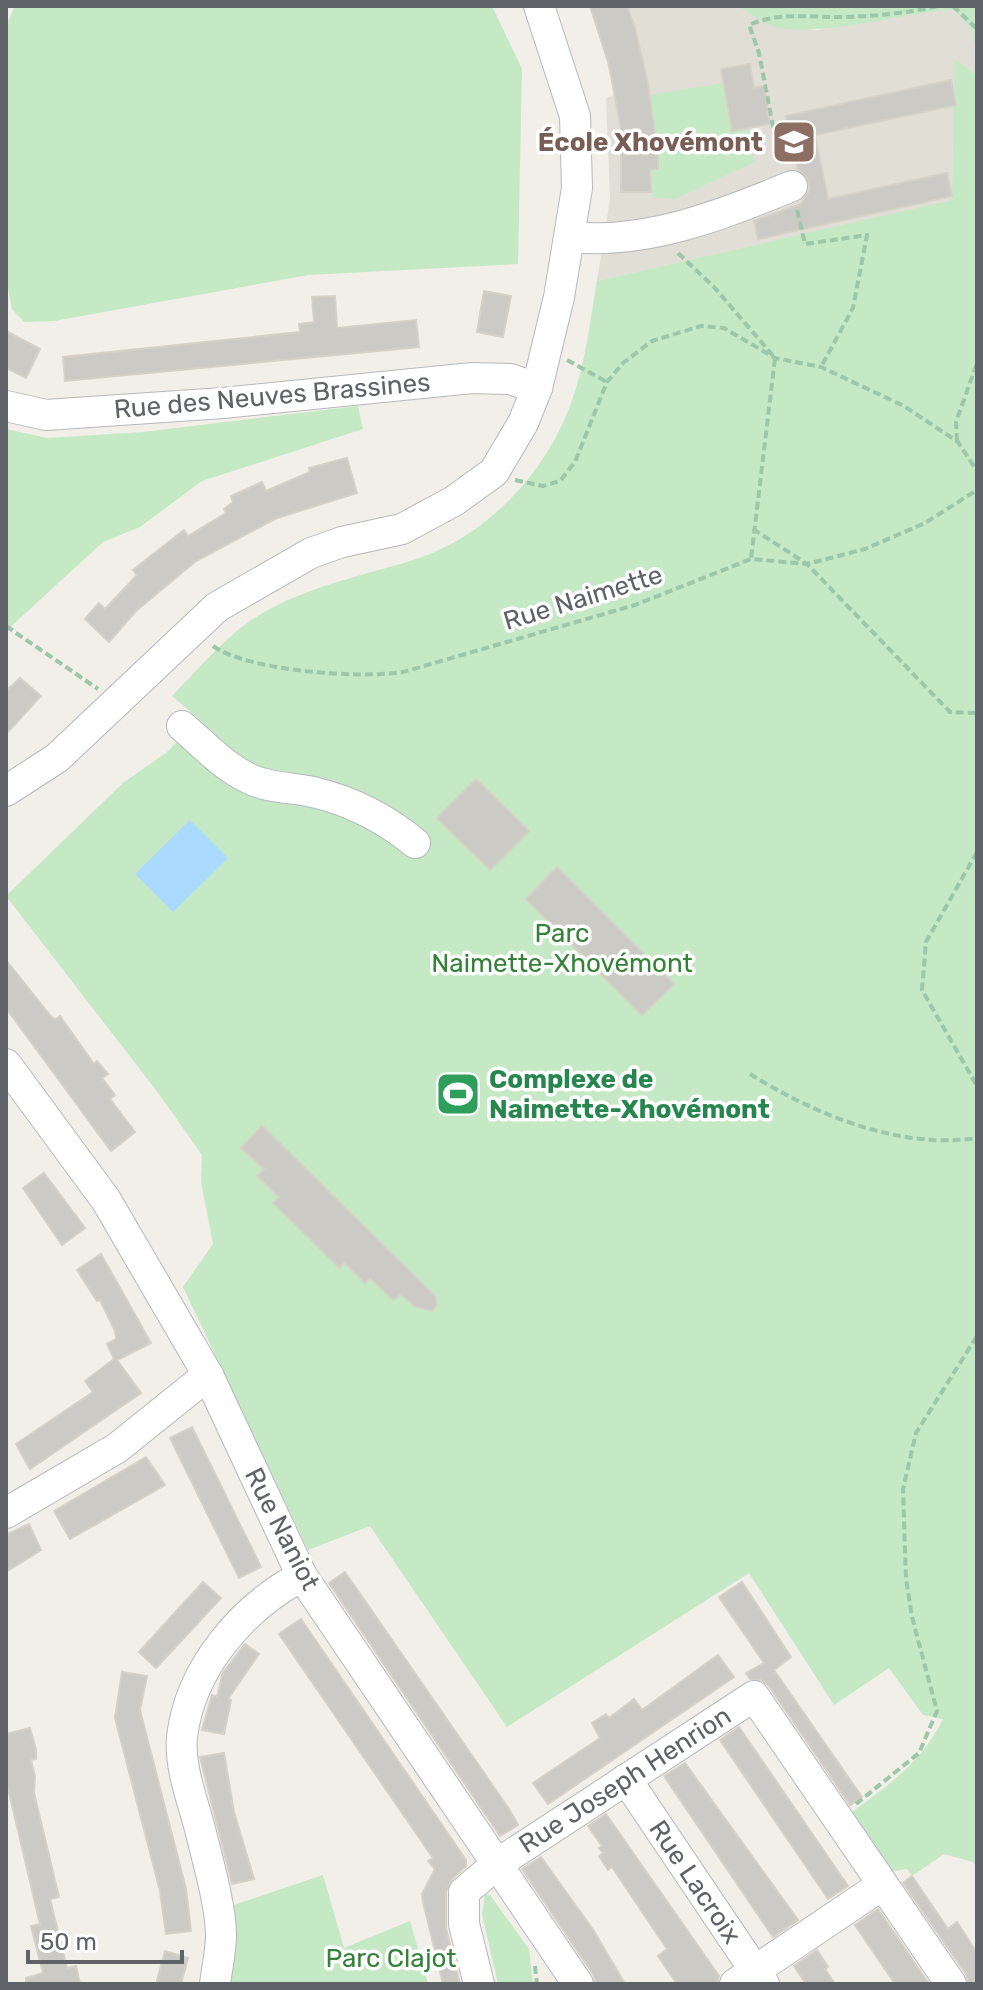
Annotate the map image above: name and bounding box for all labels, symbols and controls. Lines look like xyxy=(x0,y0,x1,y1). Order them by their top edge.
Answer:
school or university icon: École Xhovémont xyxy=(770,118,818,166)
place label: École Xhovémont xyxy=(538,127,763,158)
street label: Rue des Neuves Brassines xyxy=(113,367,431,425)
street label: Rue Naimette xyxy=(500,559,666,637)
park label: Parc Naimette-Xhovémont xyxy=(431,918,693,979)
place label: Complexe de Naimette-Xhovémont xyxy=(489,1064,770,1125)
sports icon: Complexe de Naimette-Xhovémont xyxy=(434,1070,482,1118)
street label: Rue Naniot xyxy=(238,1463,326,1595)
street label: Rue Joseph Henrion xyxy=(513,1700,737,1860)
street label: Rue Lacroix xyxy=(642,1815,748,1949)
scale bar xyxy=(28,1914,182,1964)
text: 50 m xyxy=(40,1928,97,1956)
park label: Parc Clajot xyxy=(326,1943,456,1974)

